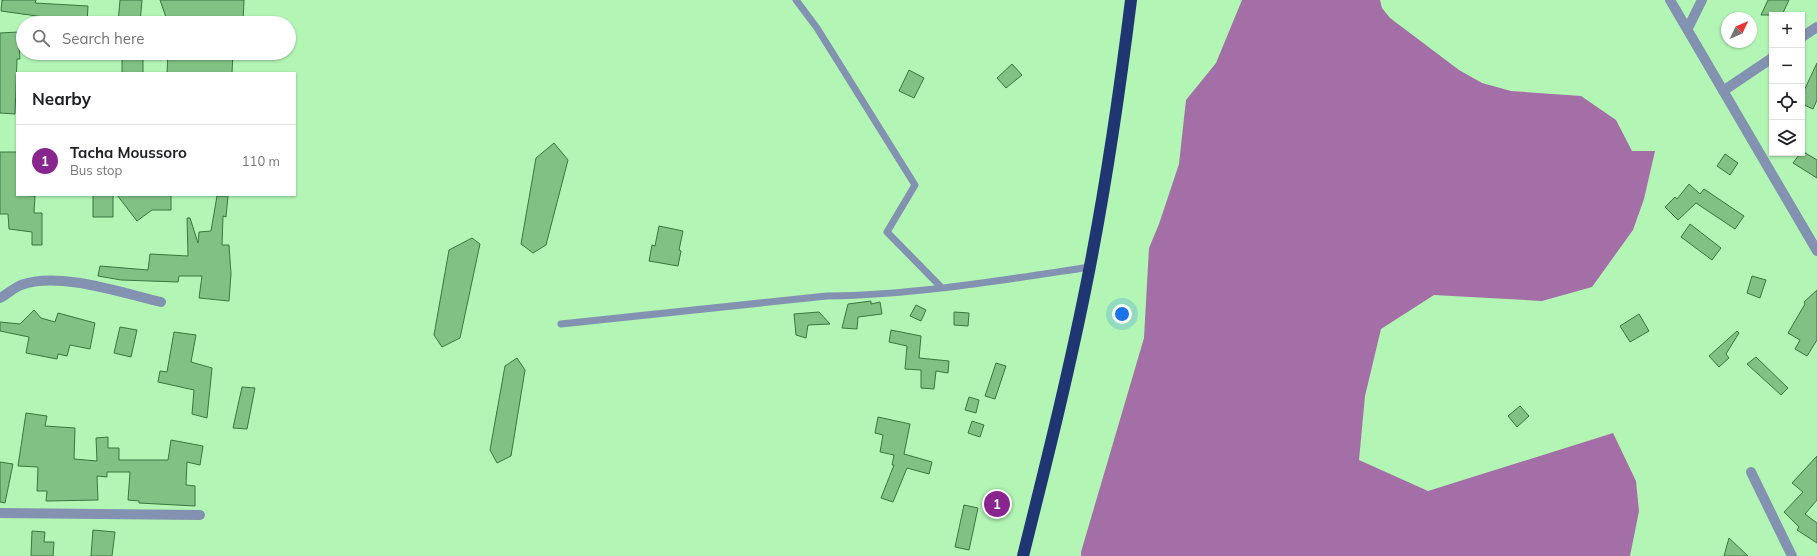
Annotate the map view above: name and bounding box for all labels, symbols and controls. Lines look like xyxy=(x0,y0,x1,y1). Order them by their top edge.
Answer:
north arrow xyxy=(1721,12,1757,48)
map controls xyxy=(1769,12,1805,156)
button: + xyxy=(1769,12,1805,48)
search box xyxy=(16,16,296,60)
icon: search xyxy=(30,27,52,49)
text: Search here xyxy=(62,29,144,48)
button: − xyxy=(1769,48,1805,84)
button: locate xyxy=(1769,84,1805,120)
text: Nearby xyxy=(32,88,91,109)
button: layers xyxy=(1769,120,1805,156)
text: Tacha Moussoro xyxy=(70,143,187,162)
text: 1 xyxy=(41,153,49,169)
text: 110 m xyxy=(242,153,280,169)
text: Bus stop xyxy=(70,162,122,178)
your location xyxy=(1112,304,1132,324)
pin: 1 xyxy=(984,489,1010,519)

